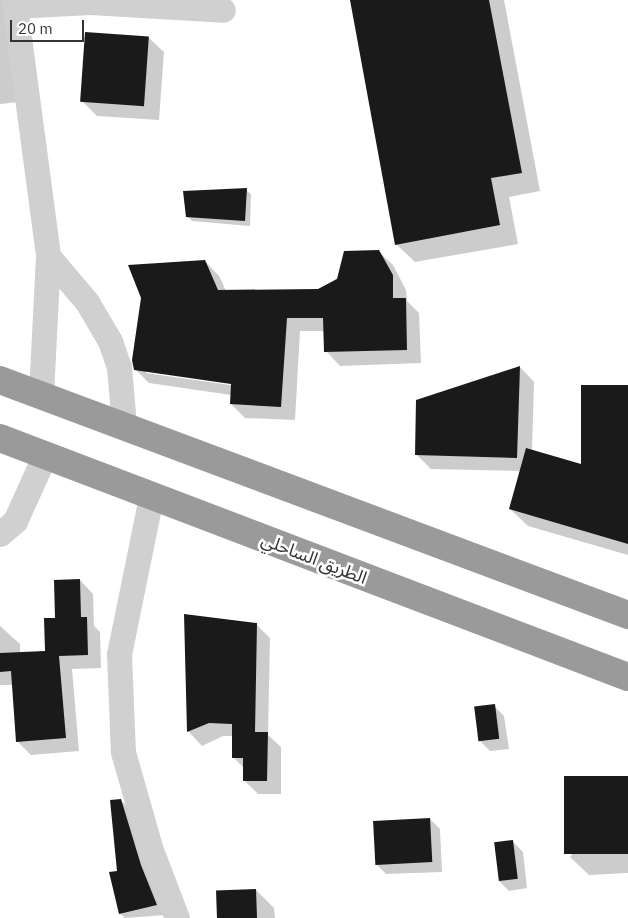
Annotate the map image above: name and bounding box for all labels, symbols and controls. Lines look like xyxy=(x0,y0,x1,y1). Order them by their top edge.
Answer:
scale bar xyxy=(12,10,86,42)
text: 20 m xyxy=(18,19,53,38)
street label: الطريق الساحلي xyxy=(258,529,370,589)

